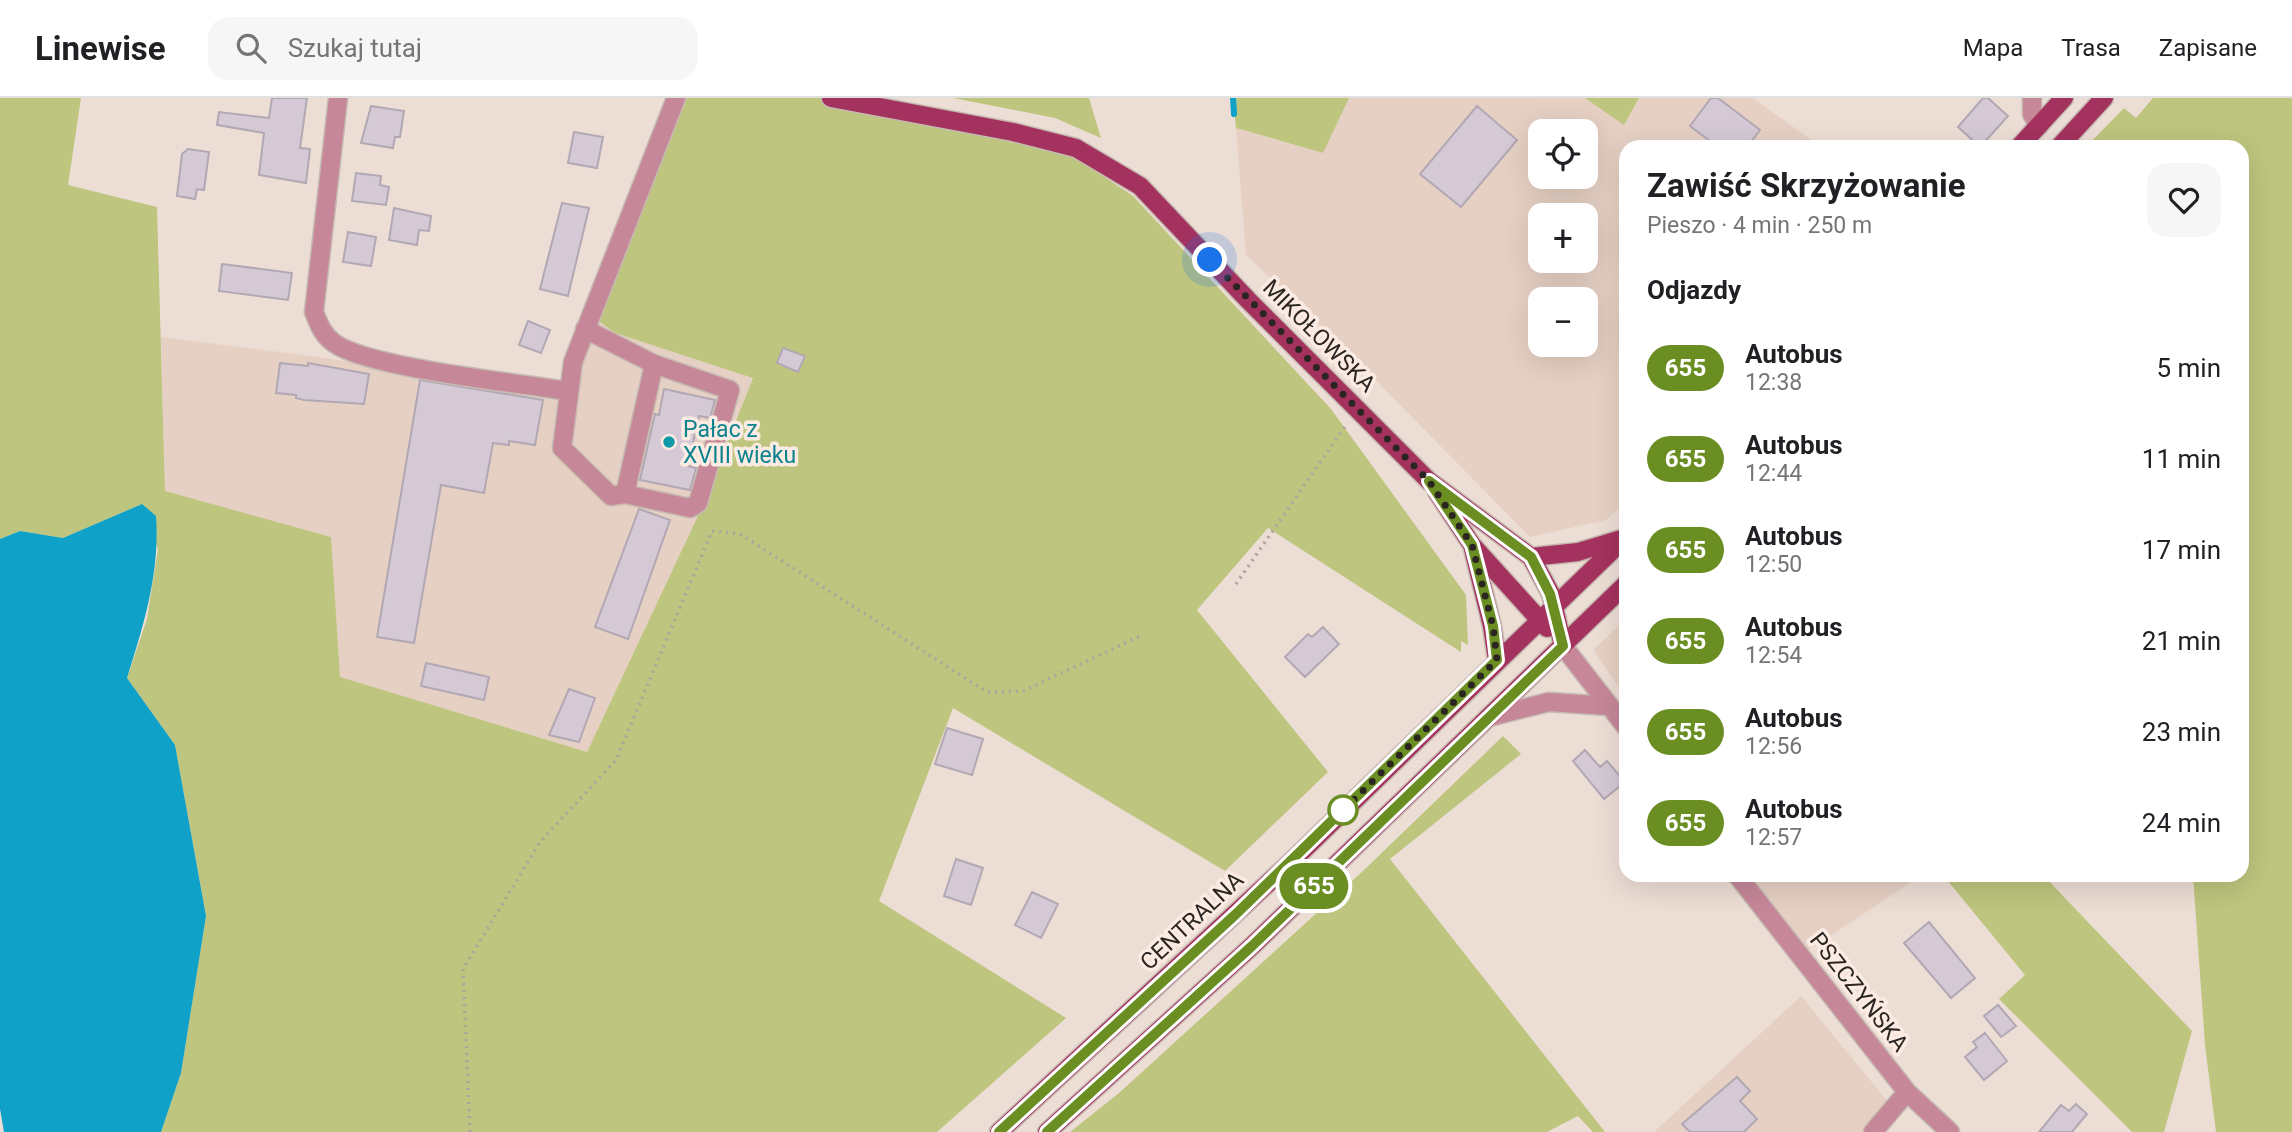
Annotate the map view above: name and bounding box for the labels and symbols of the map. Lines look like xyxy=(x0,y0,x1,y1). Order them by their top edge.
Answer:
your location xyxy=(1192,242,1227,277)
street label: MIKOŁOWSKA xyxy=(1257,274,1381,398)
place label: Pałac z XVIII wieku xyxy=(683,416,796,469)
marker: Pałac z XVIII wieku xyxy=(661,434,677,450)
unlabelled marker xyxy=(1328,795,1358,825)
line badge: 655 xyxy=(1274,863,1354,909)
street label: CENTRALNA xyxy=(1135,866,1249,976)
street label: PSZCZYŃSKA xyxy=(1804,926,1915,1057)

